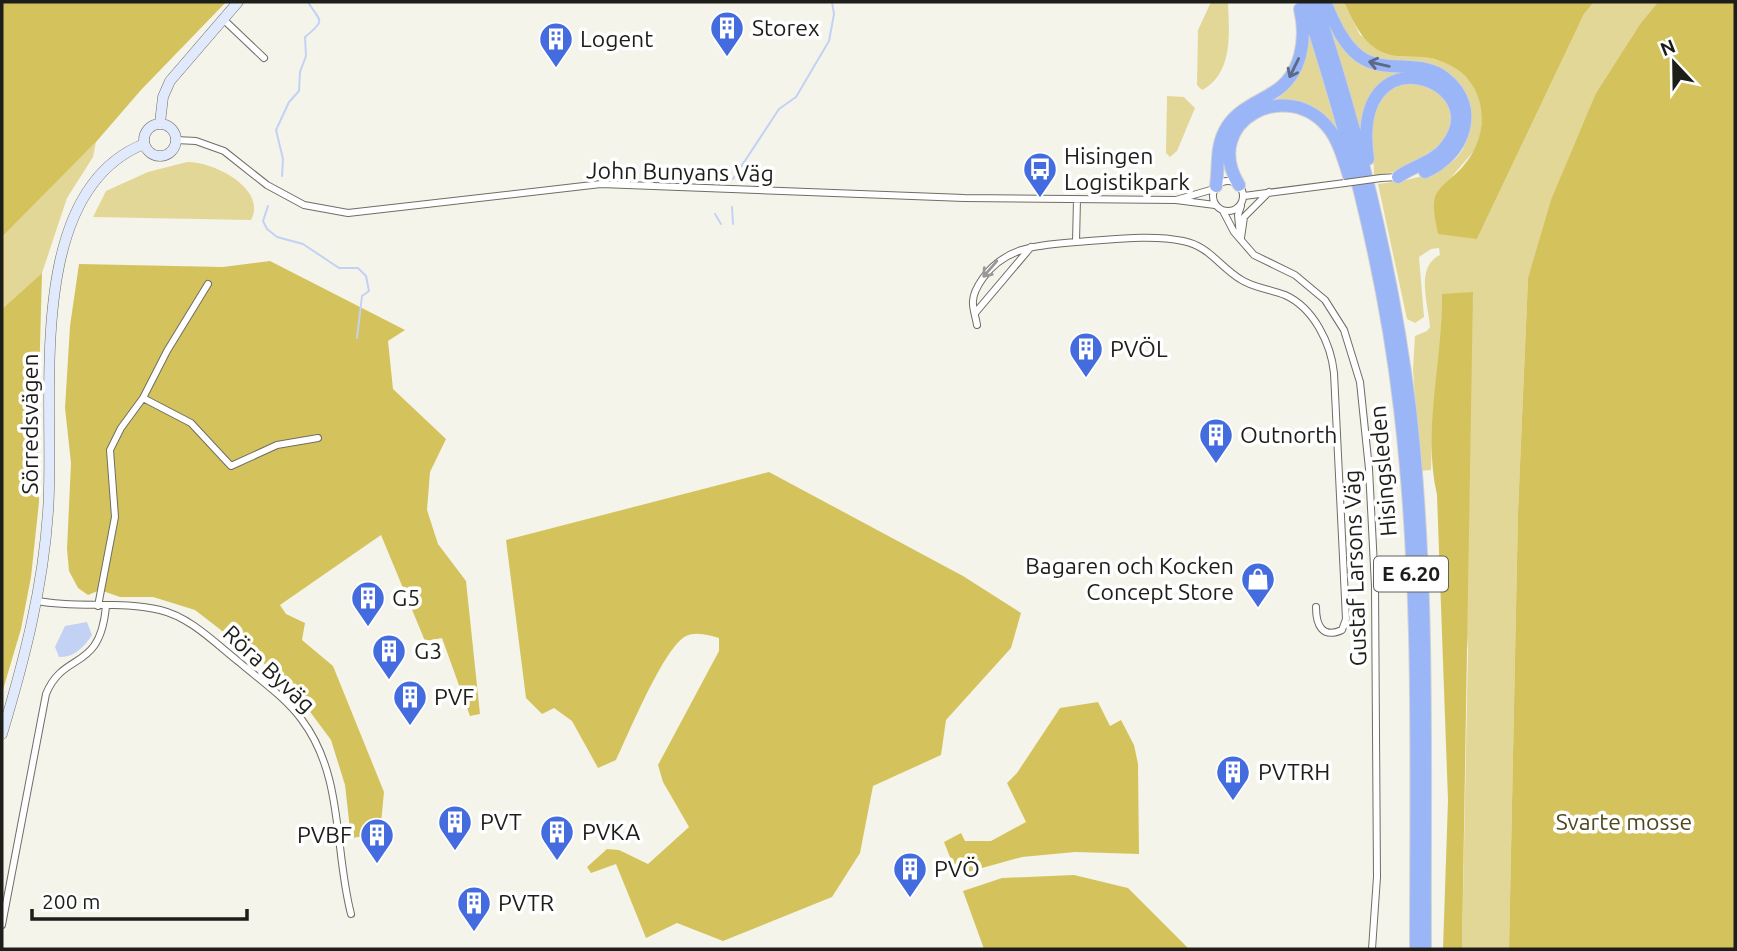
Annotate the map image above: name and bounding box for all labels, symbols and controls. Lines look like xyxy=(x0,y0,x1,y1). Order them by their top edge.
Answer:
building icon: Storex xyxy=(708,9,746,58)
place label: Storex xyxy=(752,15,820,40)
building icon: Logent xyxy=(537,20,575,69)
place label: Logent xyxy=(580,26,653,51)
north arrow xyxy=(1639,28,1709,98)
text: N xyxy=(1657,34,1678,60)
one-way arrow xyxy=(1287,57,1301,78)
one-way arrow xyxy=(1369,57,1391,70)
place label: Hisingen Logistikpark xyxy=(1064,143,1190,194)
bus stop icon: Hisingen Logistikpark xyxy=(1021,150,1059,199)
street label: John Bunyans Väg xyxy=(586,157,774,186)
one-way arrow xyxy=(983,260,998,278)
building icon: PVÖL xyxy=(1067,330,1105,379)
place label: PVÖL xyxy=(1110,336,1168,361)
street label: Sörredsvägen xyxy=(17,353,42,495)
street label: Hisingsleden xyxy=(1364,404,1401,538)
building icon: Outnorth xyxy=(1197,416,1235,465)
place label: Outnorth xyxy=(1240,422,1338,447)
street label: Gustaf Larsons Väg xyxy=(1339,469,1370,667)
place label: Bagaren och Kocken Concept Store xyxy=(1025,553,1234,604)
road number: E 6.20 xyxy=(1374,556,1448,592)
shop icon: Bagaren och Kocken Concept Store xyxy=(1239,560,1277,609)
building icon: G5 xyxy=(349,579,387,628)
place label: G5 xyxy=(392,585,420,610)
street label: Röra Byväg xyxy=(218,620,320,717)
building icon: G3 xyxy=(370,632,408,681)
place label: G3 xyxy=(414,638,442,663)
building icon: PVF xyxy=(391,678,429,727)
place label: PVF xyxy=(434,684,474,709)
building icon: PVTRH xyxy=(1214,753,1252,802)
place label: PVTRH xyxy=(1258,759,1330,784)
building icon: PVT xyxy=(436,803,474,852)
place label: PVT xyxy=(480,809,522,834)
park label: Svarte mosse xyxy=(1556,809,1692,834)
building icon: PVKA xyxy=(538,813,576,862)
building icon: PVBF xyxy=(358,816,396,865)
place label: PVKA xyxy=(582,819,640,844)
place label: PVBF xyxy=(297,822,352,847)
building icon: PVÖ xyxy=(891,850,929,899)
place label: PVÖ xyxy=(934,856,980,881)
scale bar xyxy=(32,878,247,922)
building icon: PVTR xyxy=(455,884,493,933)
text: 200 m xyxy=(42,889,100,913)
place label: PVTR xyxy=(498,890,554,915)

